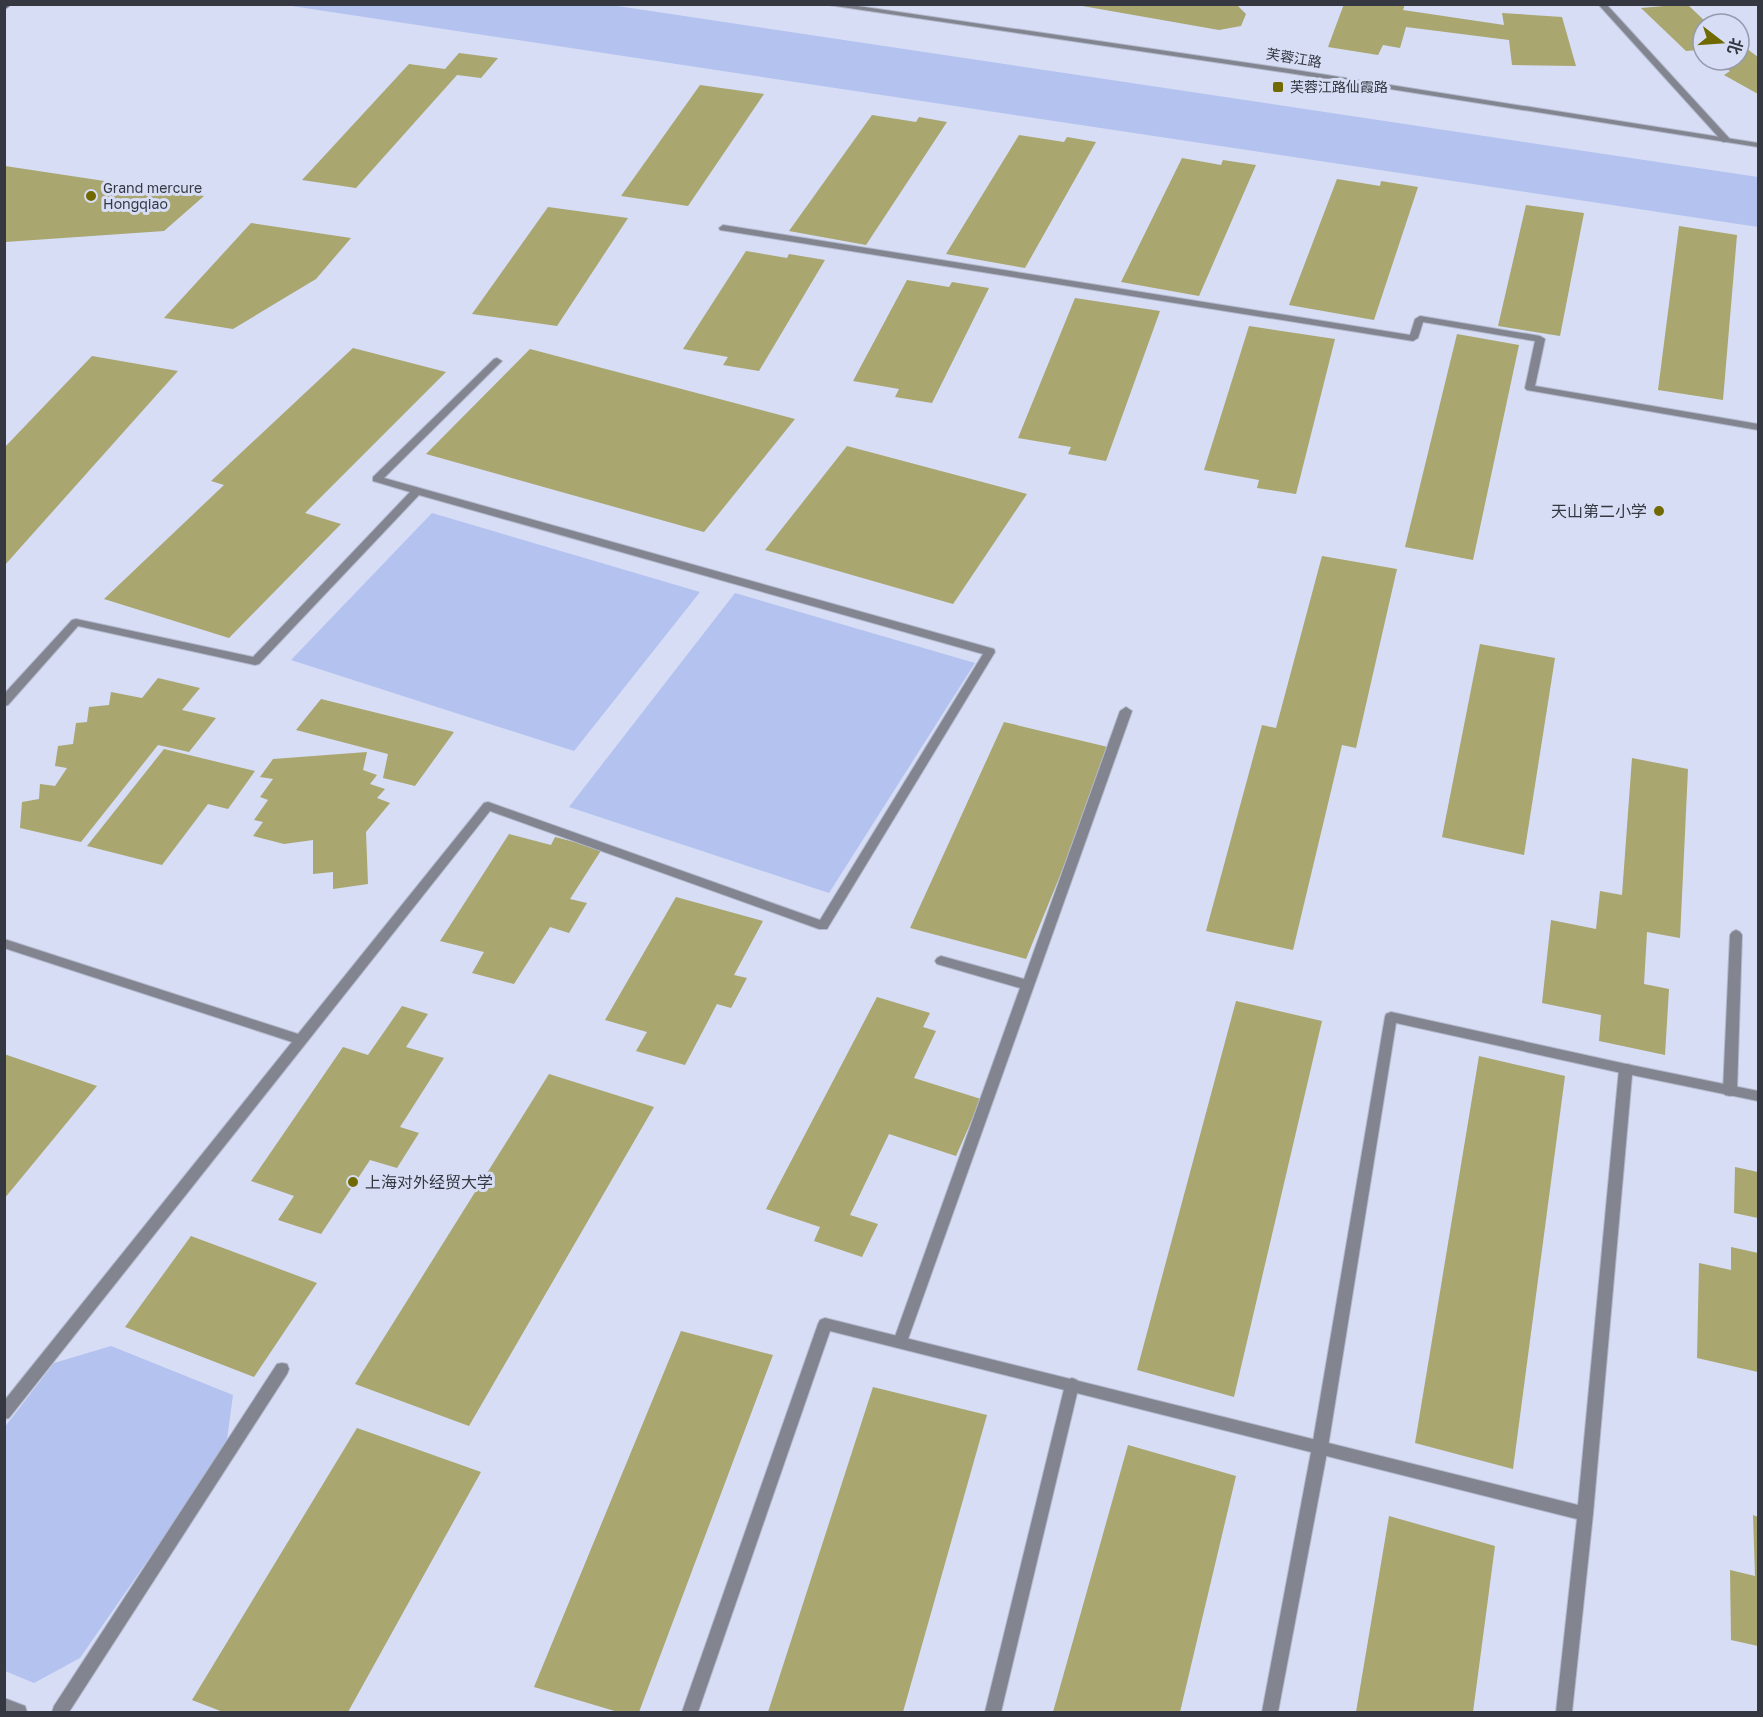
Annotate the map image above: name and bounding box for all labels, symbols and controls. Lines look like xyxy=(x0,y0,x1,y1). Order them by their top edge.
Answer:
north arrow xyxy=(1691,12,1751,72)
text: 北 xyxy=(1723,36,1747,57)
street label: 芙蓉江路 xyxy=(1265,45,1323,70)
place label: 芙蓉江路仙霞路 xyxy=(1290,78,1388,95)
marker: 芙蓉江路仙霞路 xyxy=(1271,80,1285,94)
place label: Grand mercure Hongqiao xyxy=(103,179,202,212)
marker: Grand mercure Hongqiao xyxy=(84,189,98,203)
place label: 天山第二小学 xyxy=(1551,501,1647,521)
marker: 天山第二小学 xyxy=(1652,504,1666,518)
place label: 上海对外经贸大学 xyxy=(365,1172,493,1192)
marker: 上海对外经贸大学 xyxy=(346,1175,360,1189)

